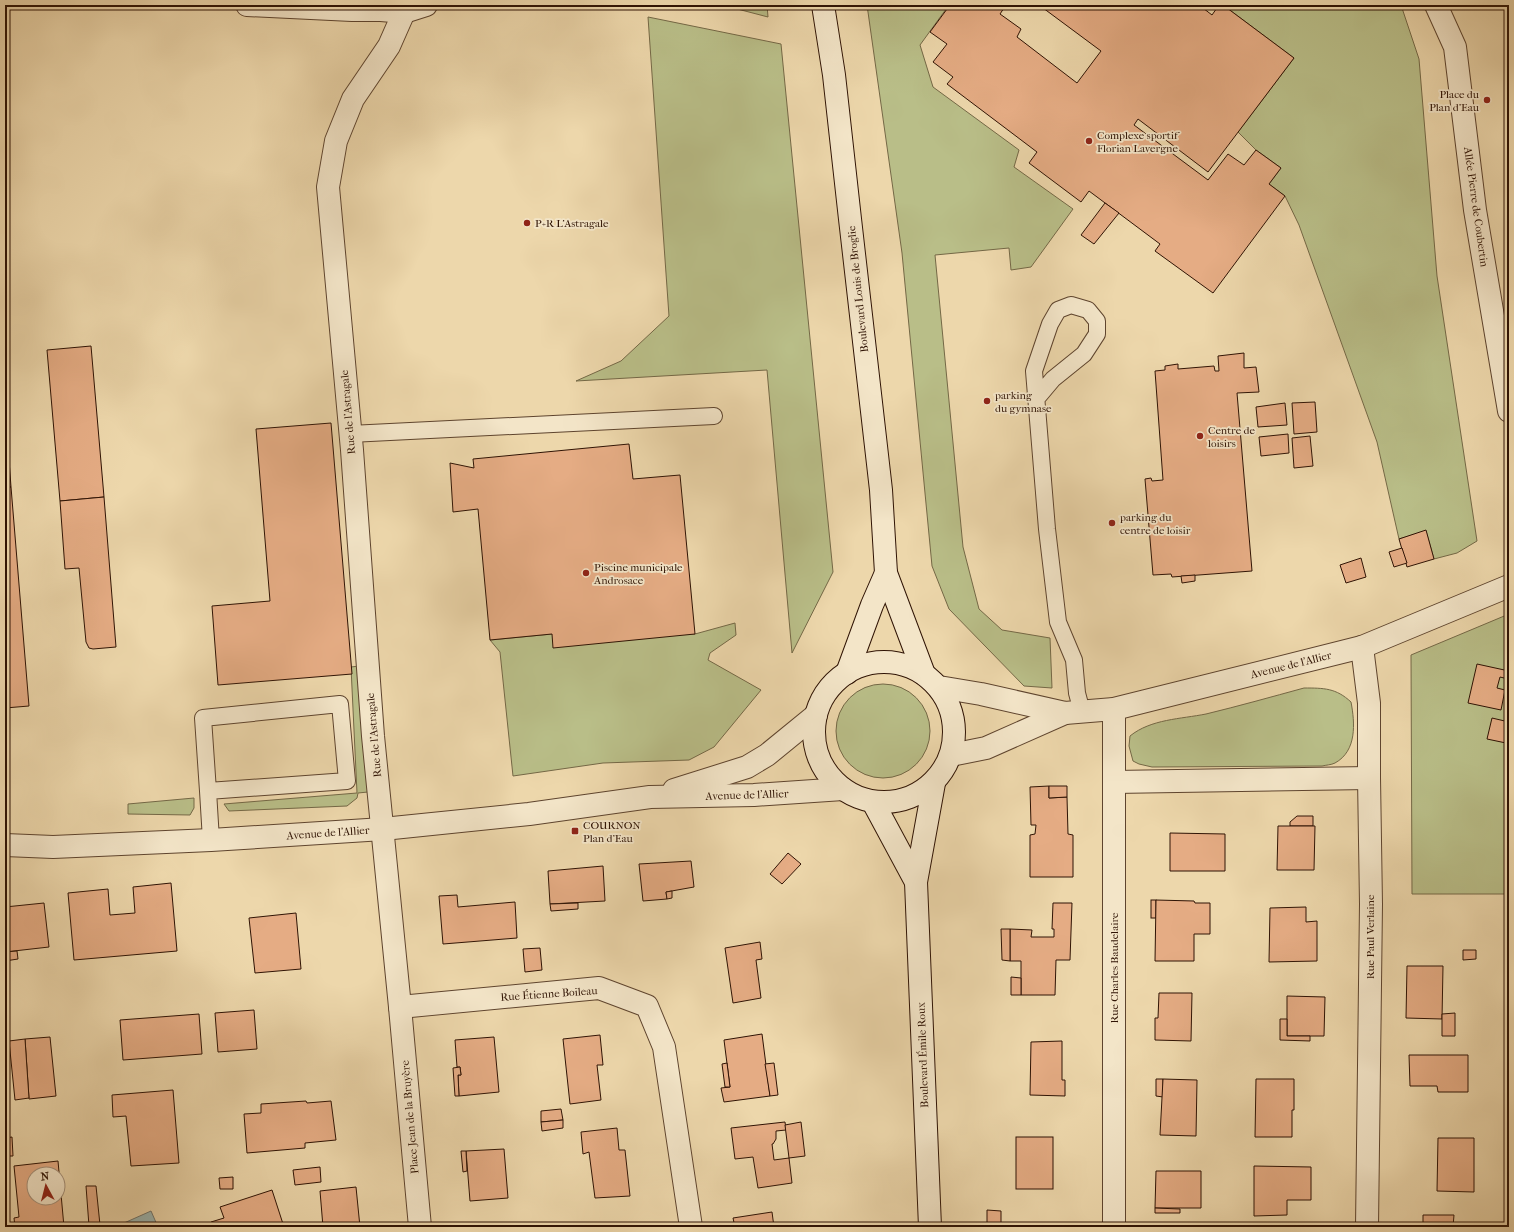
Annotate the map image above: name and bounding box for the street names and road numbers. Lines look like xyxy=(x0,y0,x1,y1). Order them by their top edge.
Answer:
street label: Allée Pierre de Coubertin xyxy=(1461,145,1491,268)
street label: Boulevard Louis de Broglie xyxy=(845,224,871,353)
street label: Rue de l'Astragale xyxy=(338,369,358,455)
street label: Avenue de l'Allier xyxy=(1248,649,1333,682)
street label: Rue de l'Astragale xyxy=(364,692,384,778)
street label: Avenue de l'Allier xyxy=(704,787,789,803)
street label: Avenue de l'Allier xyxy=(285,824,370,842)
street label: Rue Paul Verlaine xyxy=(1364,894,1377,979)
street label: Rue Charles Baudelaire xyxy=(1108,912,1121,1024)
street label: Rue Étienne Boileau xyxy=(500,984,599,1004)
street label: Boulevard Émile Roux xyxy=(915,1002,931,1108)
street label: Place Jean de la Bruyère xyxy=(399,1059,421,1174)

